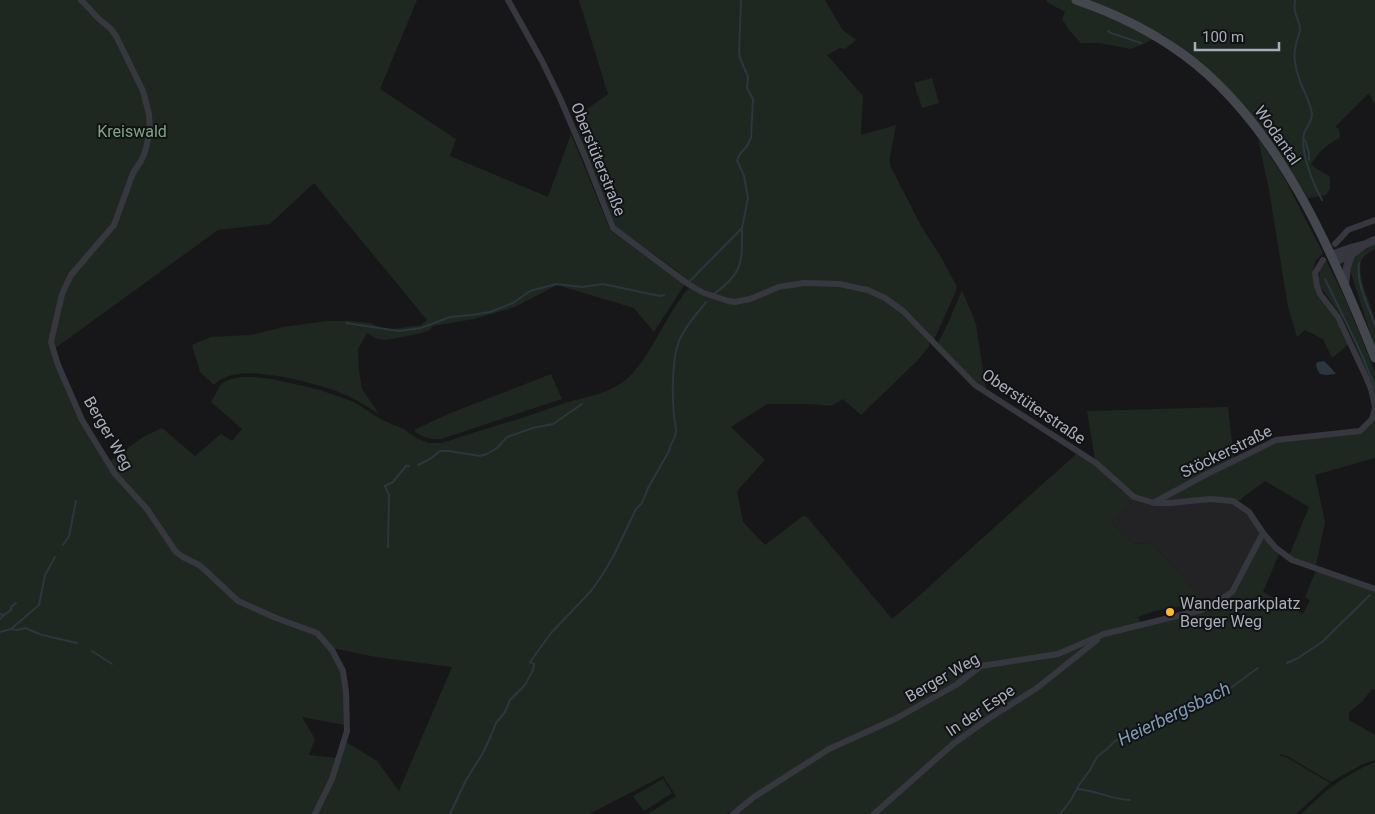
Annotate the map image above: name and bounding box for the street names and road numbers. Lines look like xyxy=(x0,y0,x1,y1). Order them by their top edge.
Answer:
street label: Oberstüterstraße xyxy=(567,100,630,219)
street label: Wodantal xyxy=(1250,102,1305,168)
street label: Oberstüterstraße xyxy=(978,365,1089,448)
street label: Berger Weg xyxy=(80,393,137,474)
street label: Stöckerstraße xyxy=(1177,421,1275,482)
street label: Berger Weg xyxy=(902,649,983,706)
street label: In der Espe xyxy=(942,680,1018,740)

